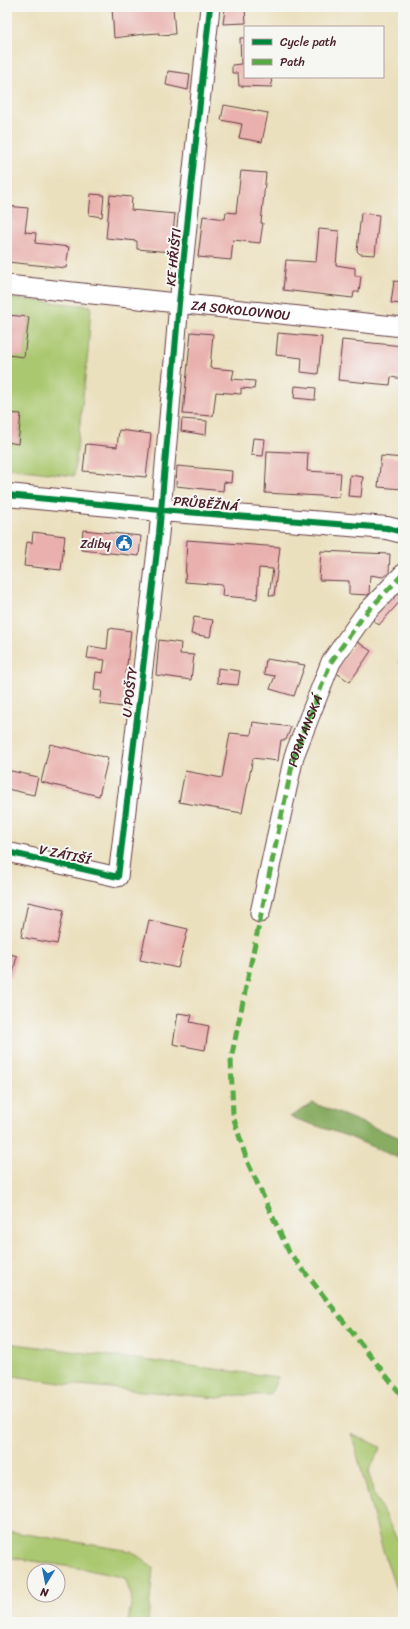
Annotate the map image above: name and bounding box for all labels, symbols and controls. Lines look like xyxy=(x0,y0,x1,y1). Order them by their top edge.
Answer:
legend xyxy=(244,26,384,78)
text: Cycle path xyxy=(280,31,336,53)
text: Path xyxy=(280,51,305,73)
street label: KE HŘIŠTI xyxy=(159,227,188,287)
street label: ZA SOKOLOVNOU xyxy=(190,294,291,327)
street label: PRŮBĚŽNÁ xyxy=(172,489,241,518)
place label: Zdiby xyxy=(80,532,111,555)
public building icon: Zdiby xyxy=(114,533,134,553)
street label: U POŠTY xyxy=(115,665,144,719)
street label: FORMANSKÁ xyxy=(281,690,330,769)
street label: V ZÁTIŠÍ xyxy=(37,838,94,871)
north arrow xyxy=(26,1563,66,1603)
text: N xyxy=(39,1582,51,1603)

